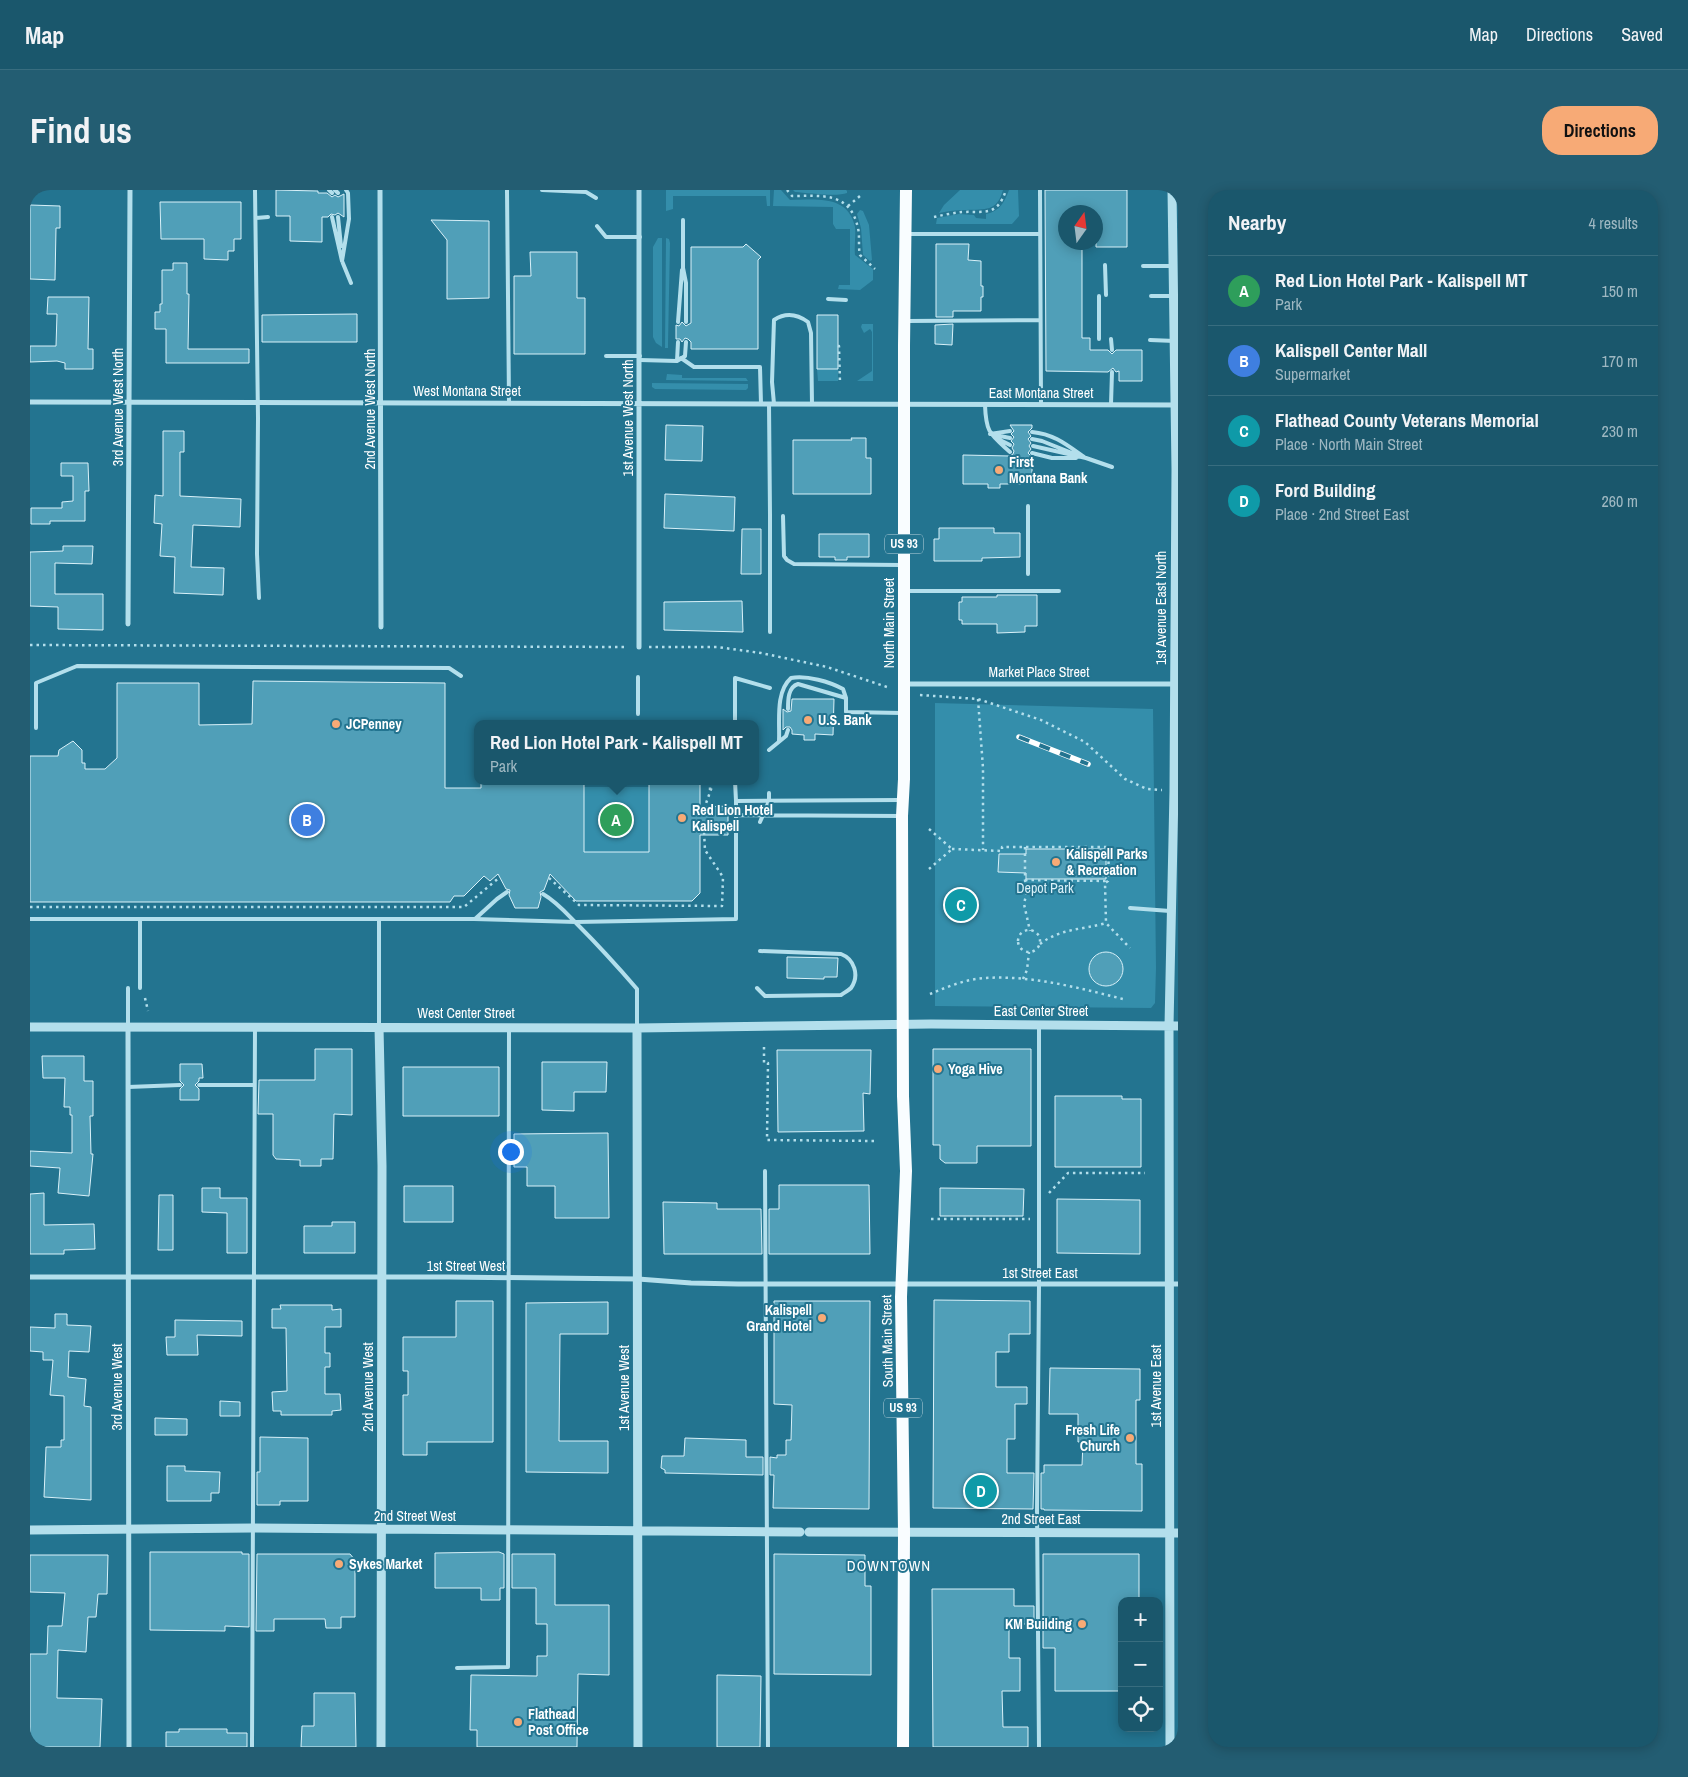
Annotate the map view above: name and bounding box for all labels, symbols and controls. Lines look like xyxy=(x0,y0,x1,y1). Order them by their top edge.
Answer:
text: Map xyxy=(25,19,64,51)
text: Map xyxy=(1469,22,1498,47)
text: Directions xyxy=(1526,22,1593,47)
text: Saved xyxy=(1621,22,1663,47)
button: Directions xyxy=(1542,106,1658,155)
text: Find us xyxy=(30,107,132,154)
north arrow xyxy=(1058,205,1103,250)
text: Nearby xyxy=(1228,208,1286,237)
text: 4 results xyxy=(1588,212,1638,234)
text: Red Lion Hotel Park - Kalispell MT xyxy=(1275,267,1528,293)
text: A xyxy=(1239,280,1249,302)
text: 150 m xyxy=(1602,280,1638,302)
text: Park xyxy=(1275,293,1302,315)
text: Kalispell Center Mall xyxy=(1275,337,1427,363)
street label: 3rd Avenue West North xyxy=(109,348,127,466)
street label: 2nd Avenue West North xyxy=(361,349,379,469)
text: B xyxy=(1239,350,1249,372)
text: 170 m xyxy=(1602,350,1638,372)
street label: 1st Avenue West North xyxy=(619,359,637,477)
text: Supermarket xyxy=(1275,363,1350,385)
street label: West Montana Street xyxy=(413,382,521,400)
street label: East Montana Street xyxy=(989,384,1093,402)
text: Flathead County Veterans Memorial xyxy=(1275,407,1539,433)
text: C xyxy=(1239,420,1249,442)
text: 230 m xyxy=(1602,420,1638,442)
text: Place · North Main Street xyxy=(1275,433,1422,455)
place label: First Montana Bank xyxy=(1009,453,1088,487)
marker: First Montana Bank xyxy=(993,464,1005,476)
text: Ford Building xyxy=(1275,477,1376,503)
text: D xyxy=(1239,490,1249,512)
text: 260 m xyxy=(1602,490,1638,512)
text: Place · 2nd Street East xyxy=(1275,503,1409,525)
road number: US 93 xyxy=(885,534,923,554)
street label: 1st Avenue East North xyxy=(1152,551,1170,665)
street label: North Main Street xyxy=(880,578,898,668)
street label: Market Place Street xyxy=(989,663,1089,681)
place label: U.S. Bank xyxy=(818,711,872,729)
marker: U.S. Bank xyxy=(802,714,814,726)
place label: JCPenney xyxy=(346,715,402,733)
marker: JCPenney xyxy=(330,718,342,730)
popup xyxy=(474,720,759,785)
text: Red Lion Hotel Park - Kalispell MT xyxy=(490,729,743,755)
text: Park xyxy=(490,755,517,777)
pin: B xyxy=(291,801,323,839)
pin: A xyxy=(600,801,632,839)
place label: Red Lion Hotel Kalispell xyxy=(692,801,773,835)
marker: Red Lion Hotel Kalispell xyxy=(676,812,688,824)
place label: Kalispell Parks & Recreation xyxy=(1066,845,1148,879)
marker: Kalispell Parks & Recreation xyxy=(1050,856,1062,868)
park label: Depot Park xyxy=(1016,879,1074,897)
pin: C xyxy=(945,886,977,924)
street label: East Center Street xyxy=(994,1002,1088,1020)
street label: West Center Street xyxy=(417,1004,515,1022)
place label: Yoga Hive xyxy=(948,1060,1003,1078)
marker: Yoga Hive xyxy=(932,1063,944,1075)
your location xyxy=(498,1139,524,1165)
street label: 1st Street West xyxy=(427,1257,505,1275)
street label: 1st Street East xyxy=(1002,1264,1078,1282)
street label: South Main Street xyxy=(877,1295,897,1387)
place label: Kalispell Grand Hotel xyxy=(746,1301,812,1335)
marker: Kalispell Grand Hotel xyxy=(816,1312,828,1324)
street label: 2nd Avenue West xyxy=(359,1342,377,1432)
street label: 3rd Avenue West xyxy=(108,1343,126,1431)
street label: 1st Avenue West xyxy=(615,1345,633,1431)
street label: 1st Avenue East xyxy=(1147,1345,1165,1427)
road number: US 93 xyxy=(884,1398,922,1418)
place label: Fresh Life Church xyxy=(1065,1421,1120,1455)
marker: Fresh Life Church xyxy=(1124,1432,1136,1444)
pin: D xyxy=(965,1472,997,1510)
street label: 2nd Street West xyxy=(374,1507,456,1525)
street label: 2nd Street East xyxy=(1001,1510,1081,1528)
place label: Sykes Market xyxy=(349,1555,423,1573)
district label: DOWNTOWN xyxy=(847,1555,931,1576)
marker: Sykes Market xyxy=(333,1558,345,1570)
map controls xyxy=(1118,1597,1163,1732)
button: + xyxy=(1118,1597,1163,1642)
place label: KM Building xyxy=(1005,1615,1072,1633)
marker: KM Building xyxy=(1076,1618,1088,1630)
button: − xyxy=(1118,1642,1163,1687)
button: locate xyxy=(1118,1687,1163,1732)
place label: Flathead Post Office xyxy=(528,1705,589,1739)
marker: Flathead Post Office xyxy=(512,1716,524,1728)

